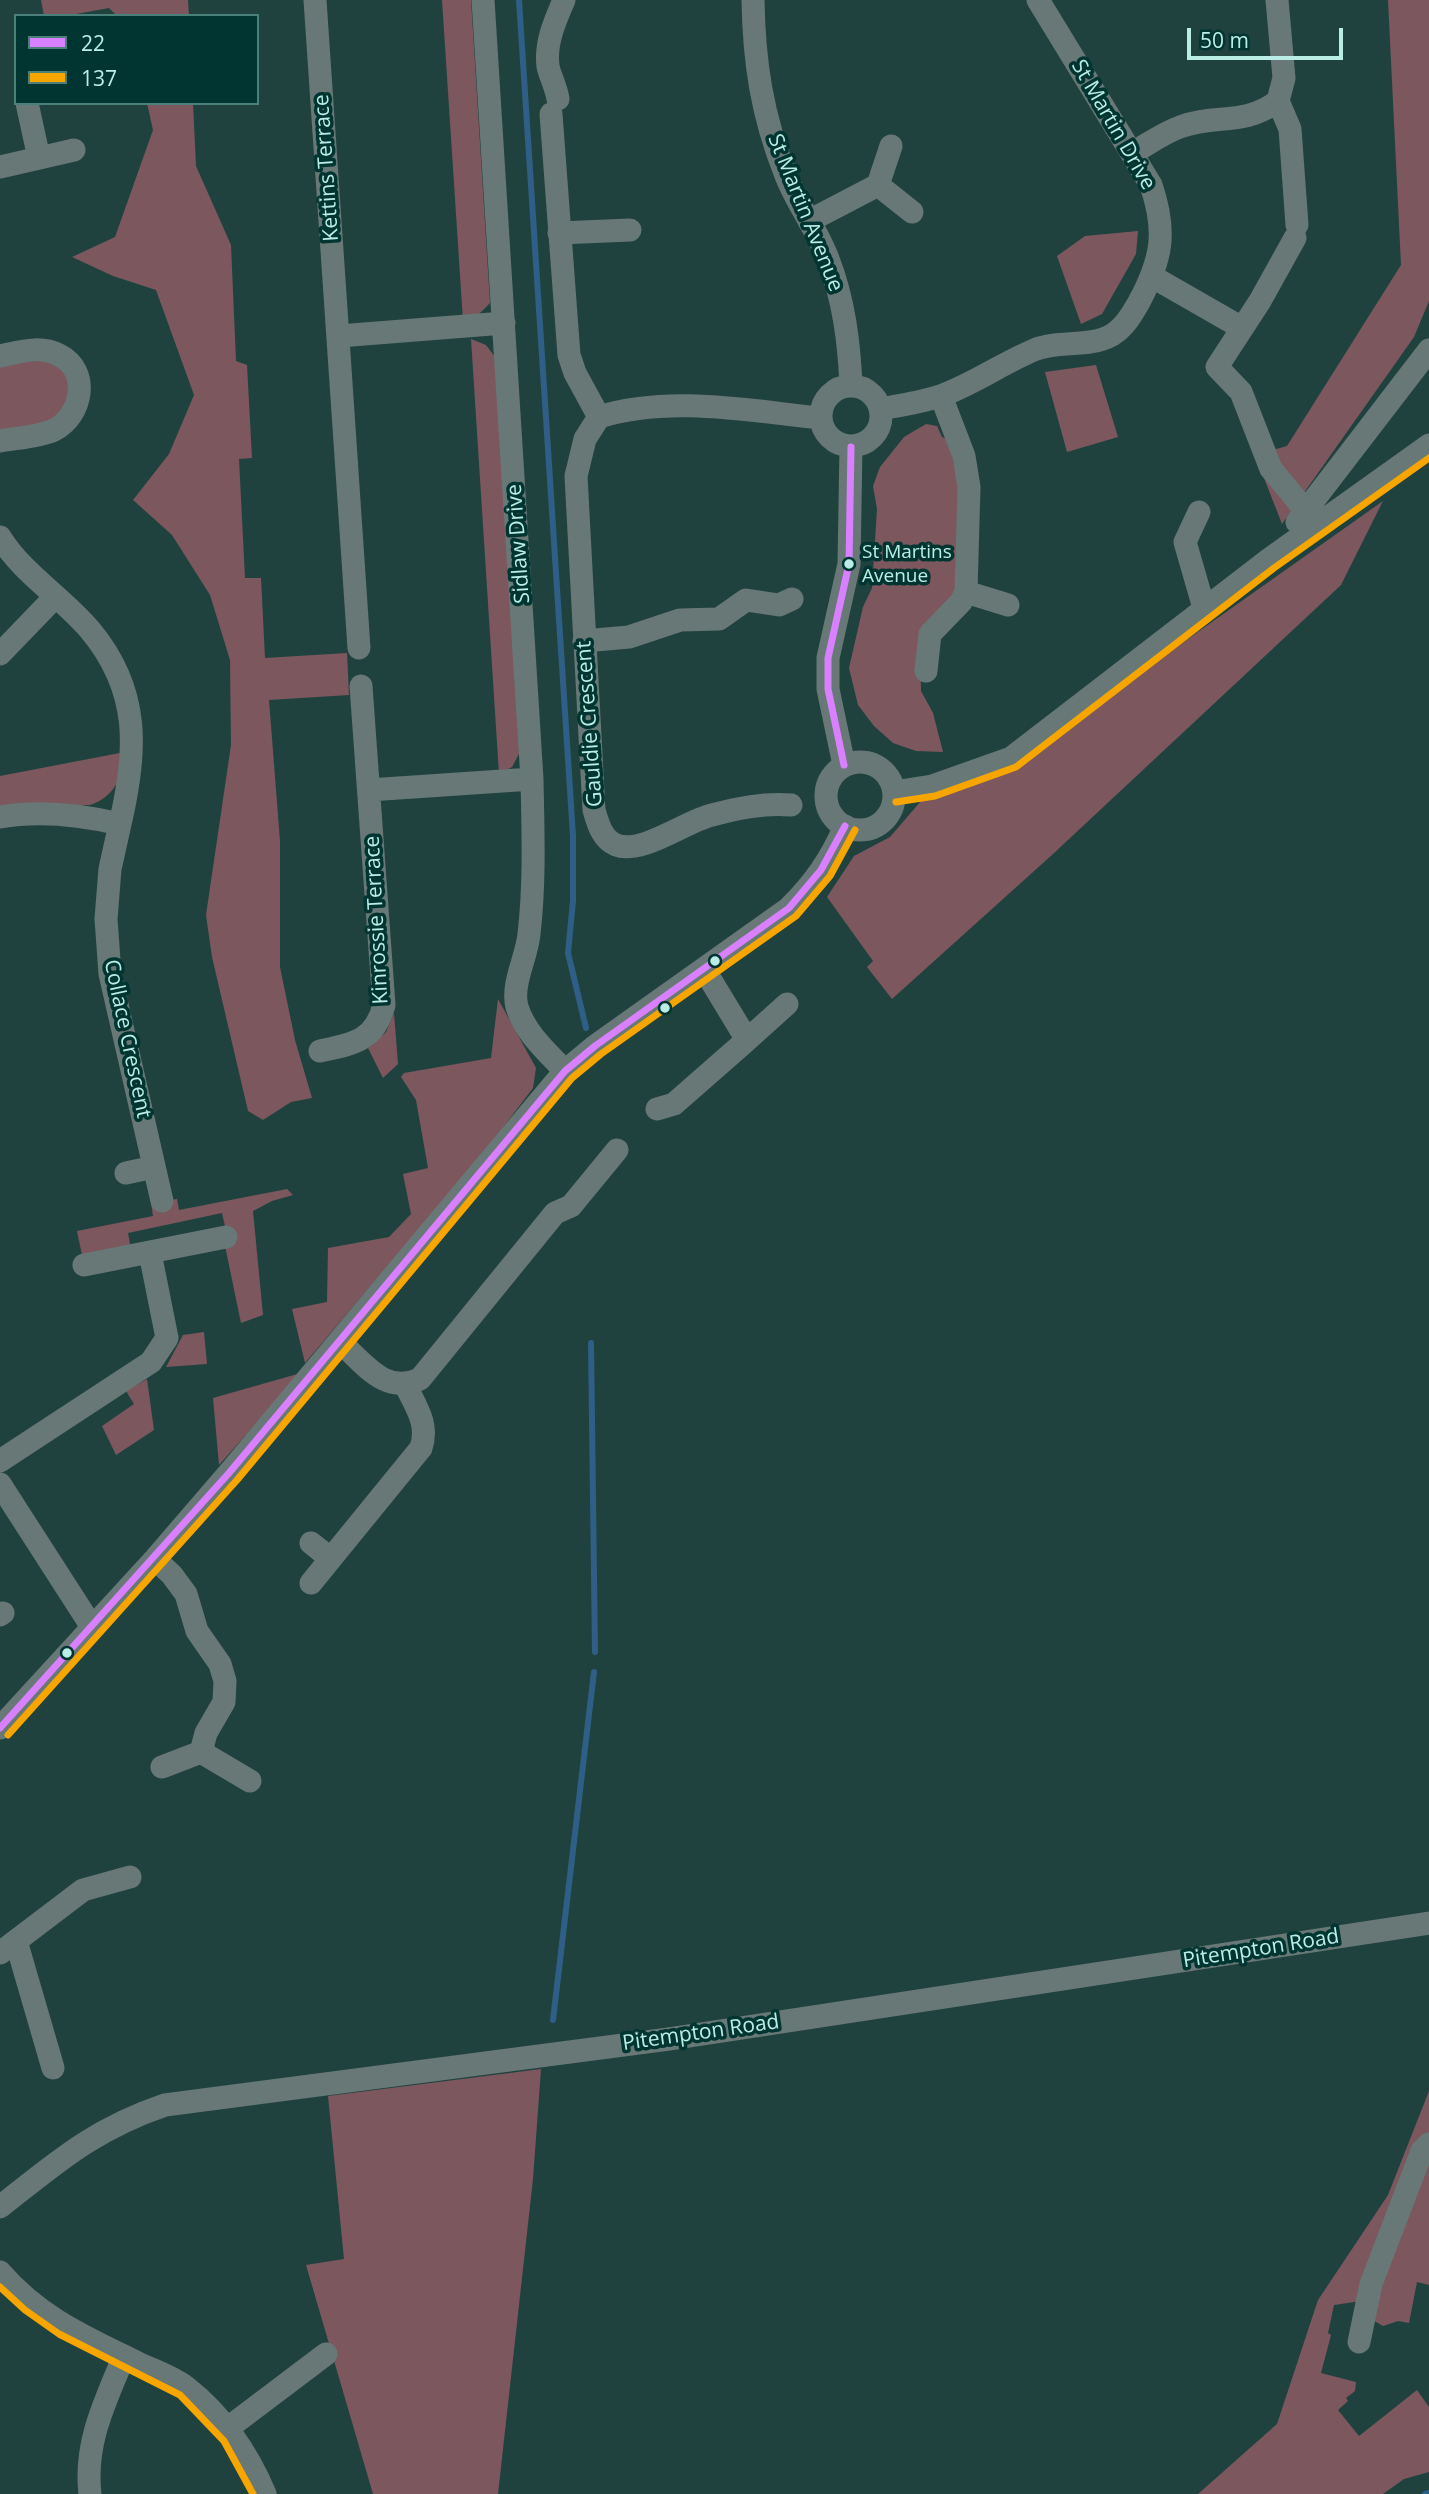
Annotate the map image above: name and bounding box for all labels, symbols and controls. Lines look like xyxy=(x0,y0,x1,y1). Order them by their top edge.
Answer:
legend xyxy=(14,14,259,105)
scale bar xyxy=(1191,14,1347,58)
text: 50 m xyxy=(1200,26,1249,54)
text: 22 xyxy=(81,29,105,57)
street label: St Martin Drive xyxy=(1066,55,1160,195)
text: 137 xyxy=(81,64,117,92)
street label: Kettins Terrace xyxy=(309,94,345,242)
street label: St Martin Avenue xyxy=(762,130,848,296)
street label: Sidlaw Drive xyxy=(502,483,536,605)
place label: St Martins Avenue xyxy=(862,542,952,586)
marker: St Martins Avenue xyxy=(842,557,856,571)
street label: Gauldie Crescent xyxy=(572,640,608,808)
street label: Kinrossie Terrace xyxy=(360,835,394,1005)
unlabelled marker xyxy=(708,954,722,968)
street label: Collace Crescent xyxy=(98,958,156,1120)
unlabelled marker xyxy=(658,1001,672,1015)
unlabelled marker xyxy=(60,1646,74,1660)
street label: Pitempton Road xyxy=(1181,1924,1341,1974)
street label: Pitempton Road xyxy=(621,2010,781,2056)

